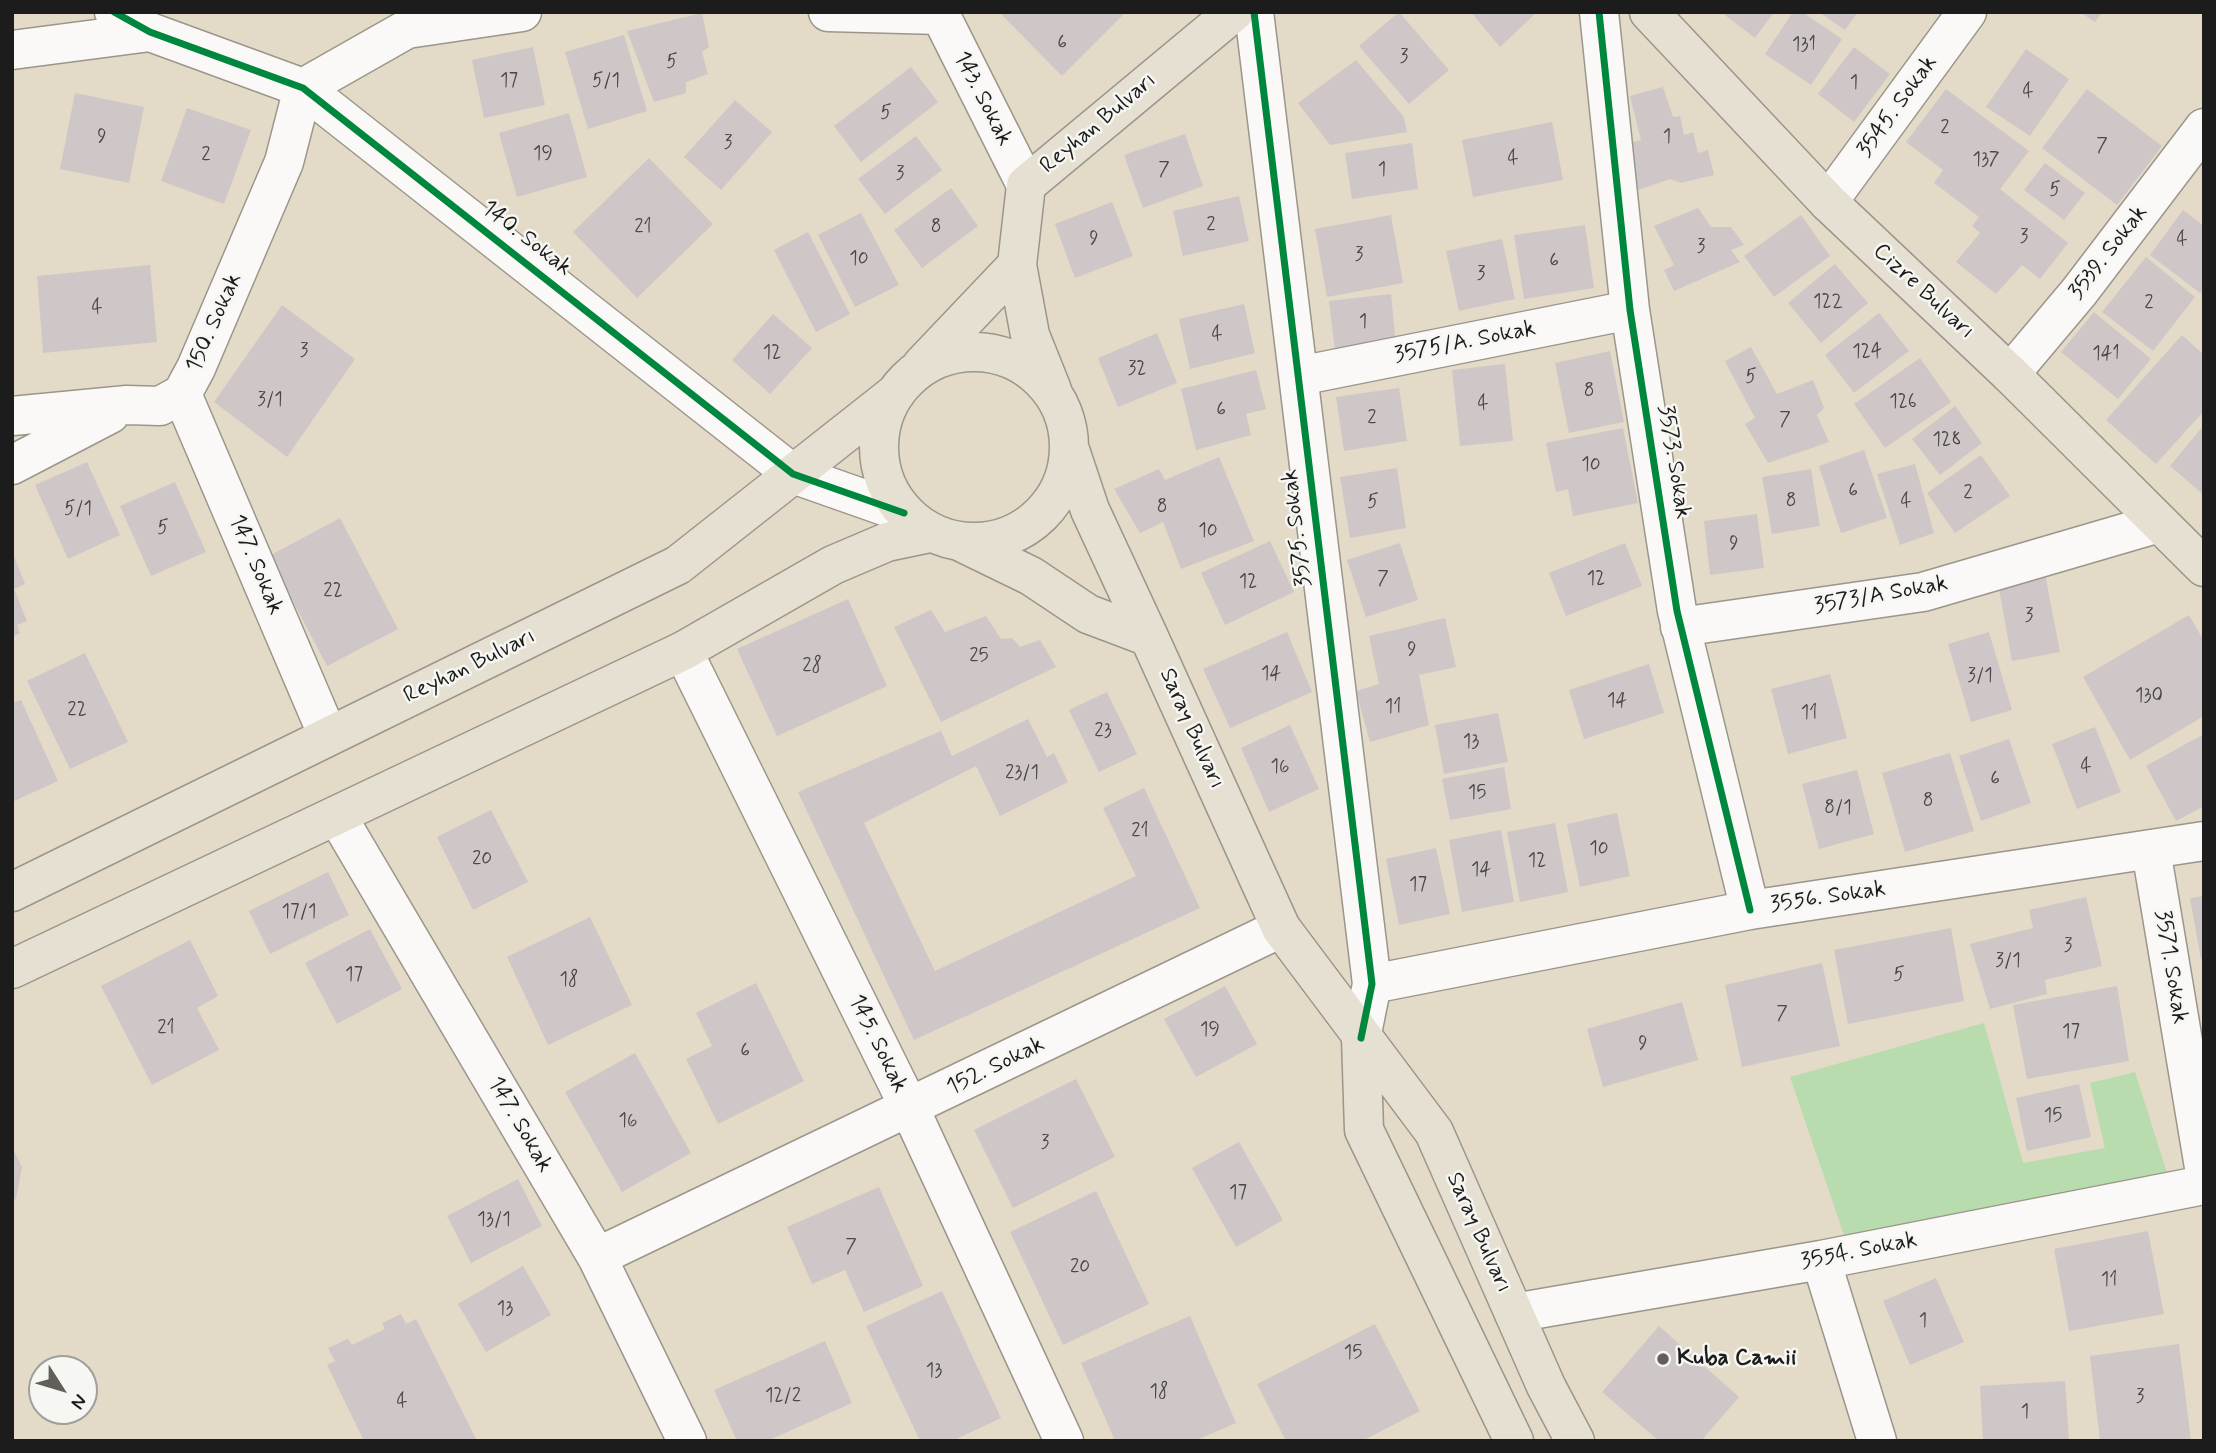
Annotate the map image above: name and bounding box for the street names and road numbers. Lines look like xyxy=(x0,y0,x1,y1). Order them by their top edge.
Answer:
street label: 143. Sokak xyxy=(946,47,1018,151)
street label: 3545. Sokak xyxy=(1852,51,1944,163)
street label: Reyhan Bulvarı xyxy=(1035,67,1163,181)
street label: 140. Sokak xyxy=(475,195,577,283)
street label: 3539. Sokak xyxy=(2063,200,2155,306)
street label: Cizre Bulvarı xyxy=(1867,238,1979,346)
street label: 150. Sokak xyxy=(181,269,249,377)
street label: 3575/A. Sokak xyxy=(1392,316,1538,370)
street label: 3573. Sokak xyxy=(1650,403,1696,521)
street label: 3575. Sokak xyxy=(1277,468,1319,588)
street label: 147. Sokak xyxy=(222,511,288,619)
street label: 3573/A Sokak xyxy=(1812,571,1950,621)
street label: Reyhan Bulvarı xyxy=(400,623,540,711)
street label: Saray Bulvarı xyxy=(1152,664,1230,794)
street label: 3556. Sokak xyxy=(1768,876,1888,920)
street label: 3571. Sokak xyxy=(2147,908,2193,1026)
street label: 145. Sokak xyxy=(841,990,913,1098)
street label: 152. Sokak xyxy=(943,1031,1049,1103)
street label: 147. Sokak xyxy=(480,1072,558,1178)
street label: Saray Bulvarı xyxy=(1439,1168,1517,1298)
street label: 3554. Sokak xyxy=(1798,1227,1920,1277)

